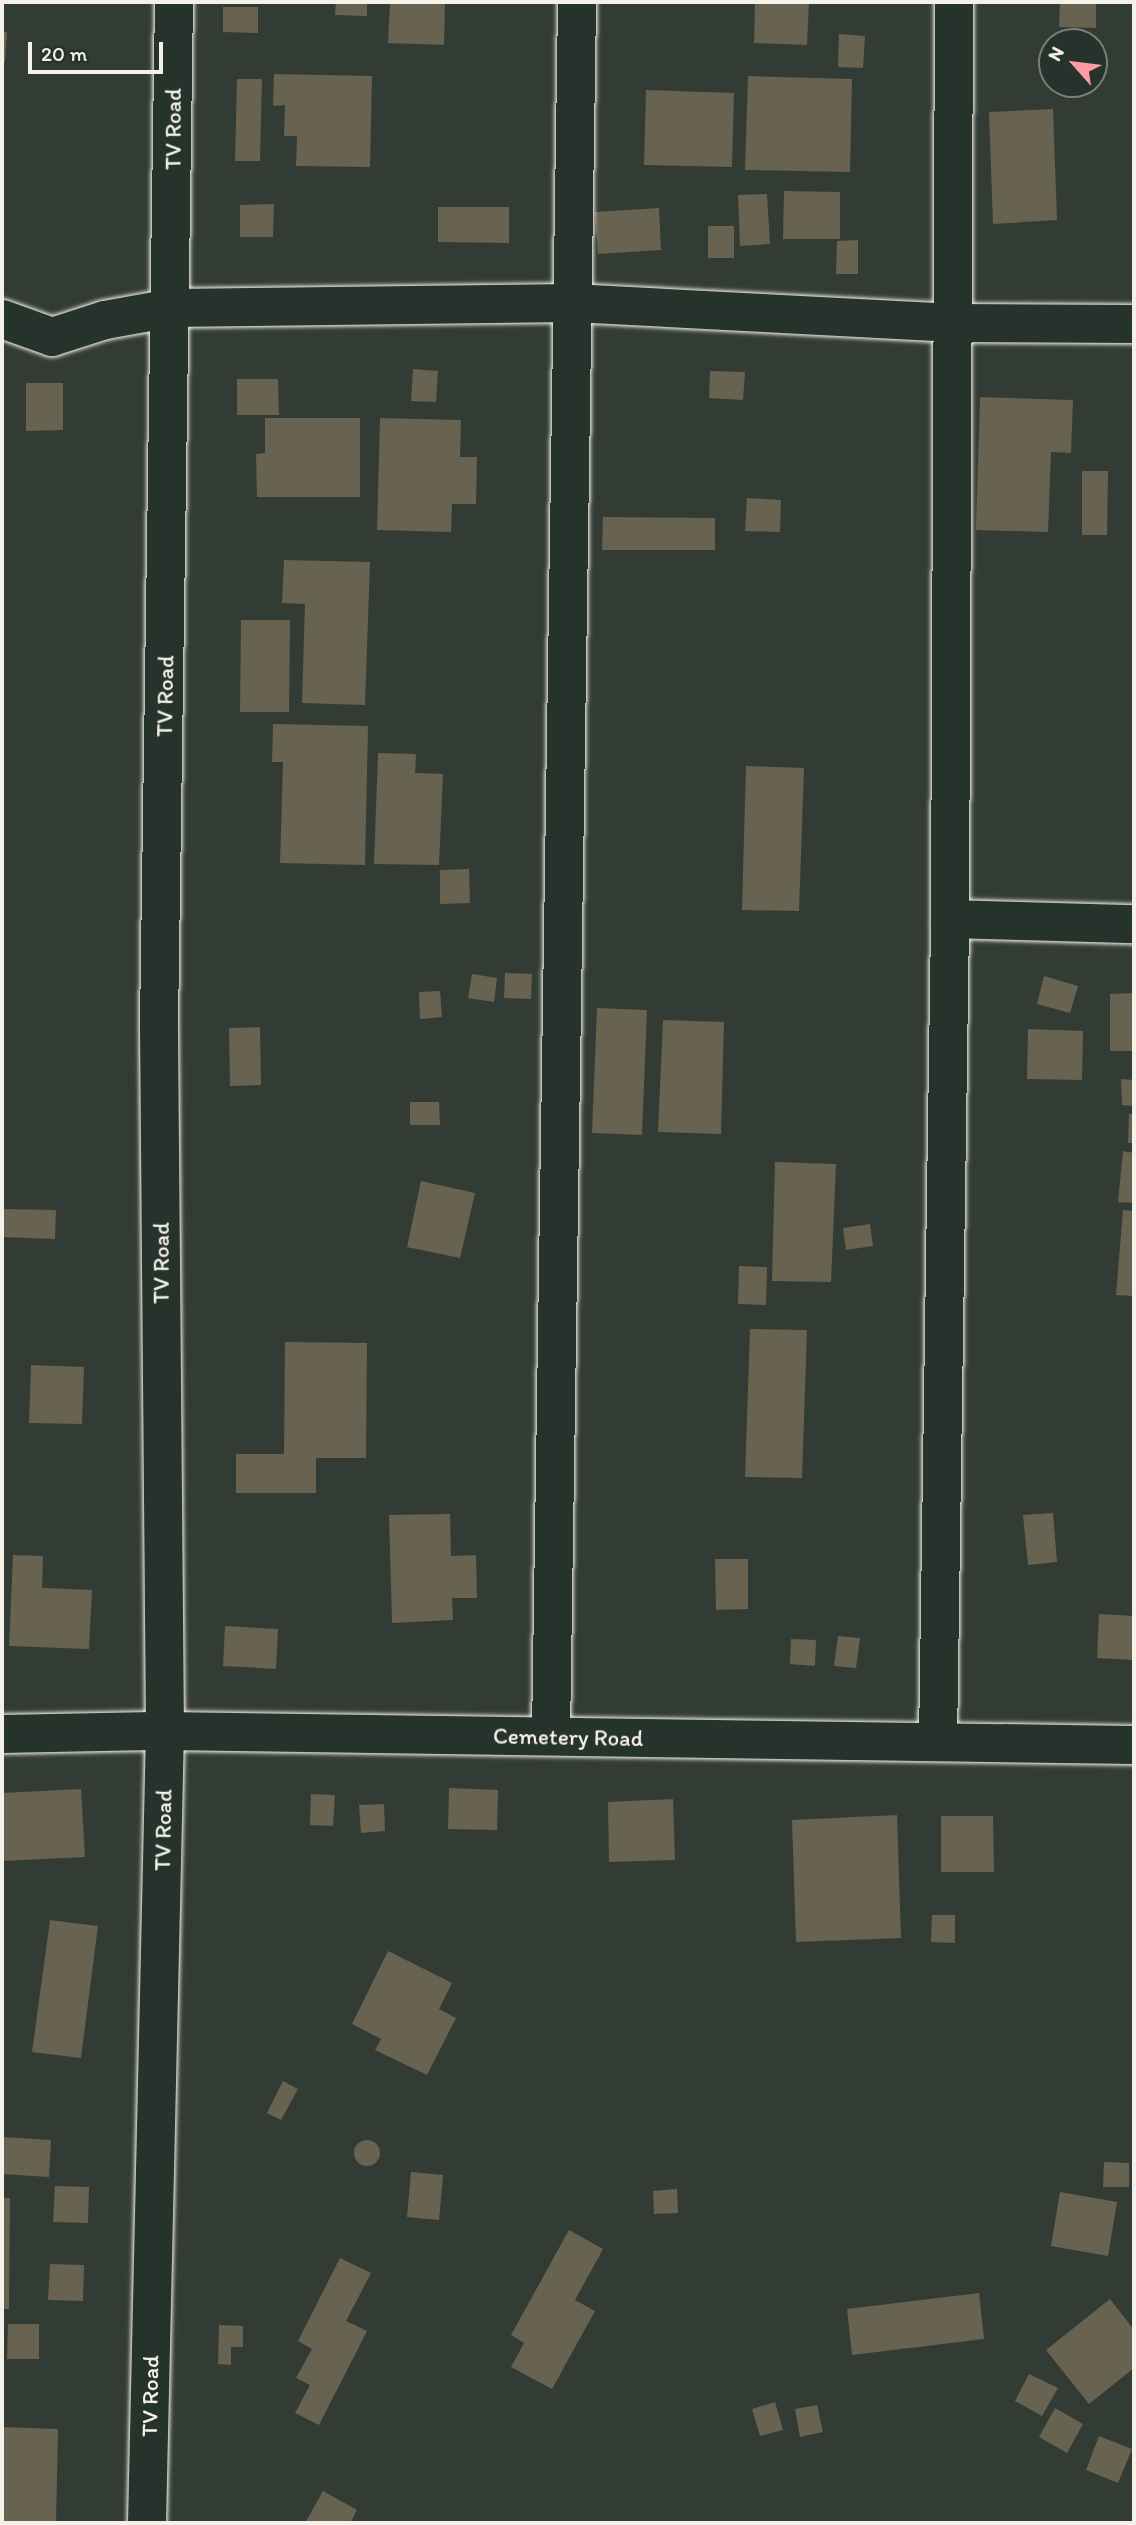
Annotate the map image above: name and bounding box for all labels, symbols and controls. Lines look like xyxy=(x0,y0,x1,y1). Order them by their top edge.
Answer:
scale bar xyxy=(32,28,166,72)
north arrow xyxy=(1038,28,1108,98)
text: 20 m xyxy=(41,41,87,66)
text: N xyxy=(1043,43,1069,65)
street label: TV Road xyxy=(159,88,187,170)
street label: TV Road xyxy=(150,655,180,737)
street label: TV Road xyxy=(147,1222,175,1304)
street label: Cemetery Road xyxy=(493,1722,643,1752)
street label: TV Road xyxy=(148,1789,178,1871)
street label: TV Road xyxy=(135,2355,165,2437)

